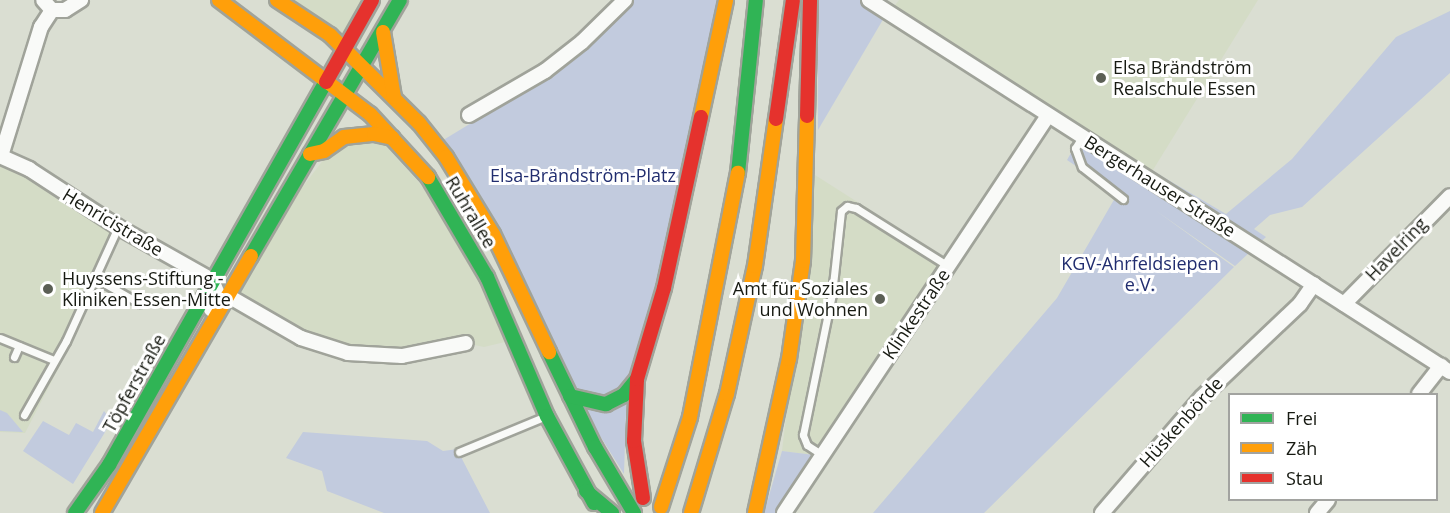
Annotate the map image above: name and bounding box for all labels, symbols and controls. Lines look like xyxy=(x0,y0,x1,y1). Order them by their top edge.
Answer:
place label: Elsa Brändström Realschule Essen xyxy=(1113,57,1256,100)
marker: Elsa Brändström Realschule Essen xyxy=(1094,71,1108,85)
street label: Bergerhauser Straße xyxy=(1080,131,1240,241)
park label: Elsa-Brändström-Platz xyxy=(490,164,676,186)
street label: Ruhrallee xyxy=(441,172,501,252)
street label: Henricistraße xyxy=(59,184,167,260)
street label: Havelring xyxy=(1361,213,1431,285)
park label: KGV-Ahrfeldsiepen e.V. xyxy=(1061,253,1219,296)
street label: Klinkestraße xyxy=(878,265,954,363)
place label: Huyssens-Stiftung - Kliniken Essen-Mitte xyxy=(62,268,231,310)
place label: Amt für Soziales und Wohnen xyxy=(733,278,868,320)
marker: Huyssens-Stiftung - Kliniken Essen-Mitte xyxy=(39,280,57,298)
marker: Amt für Soziales und Wohnen xyxy=(873,292,887,306)
street label: Töpferstraße xyxy=(98,330,170,436)
street label: Hüskenbörde xyxy=(1135,372,1227,472)
legend xyxy=(1228,393,1438,501)
text: Frei xyxy=(1286,406,1317,430)
text: Zäh xyxy=(1286,436,1317,460)
text: Stau xyxy=(1286,466,1323,490)

